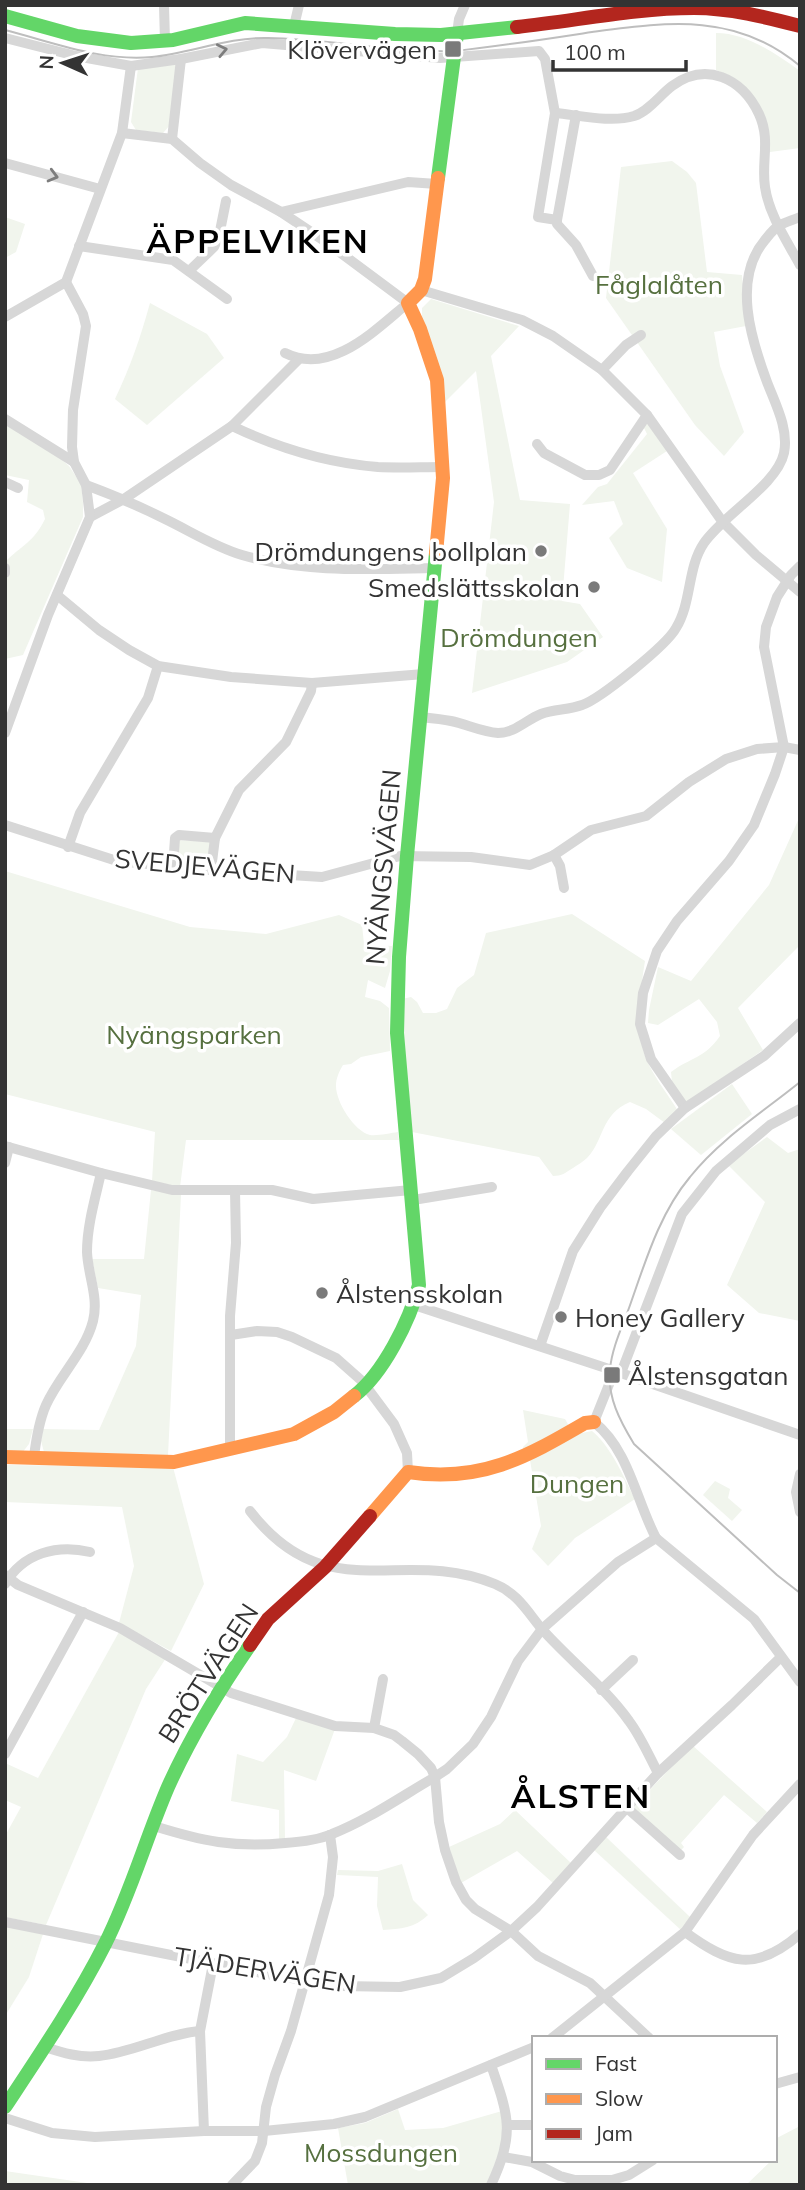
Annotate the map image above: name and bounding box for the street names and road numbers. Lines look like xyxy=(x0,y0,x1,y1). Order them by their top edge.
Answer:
street label: NYÄNGSVÄGEN xyxy=(358,768,408,966)
street label: SVEDJEVÄGEN xyxy=(113,842,297,890)
street label: BRÖTVÄGEN xyxy=(151,1597,265,1749)
street label: TJÄDERVÄGEN xyxy=(172,1939,358,2001)

